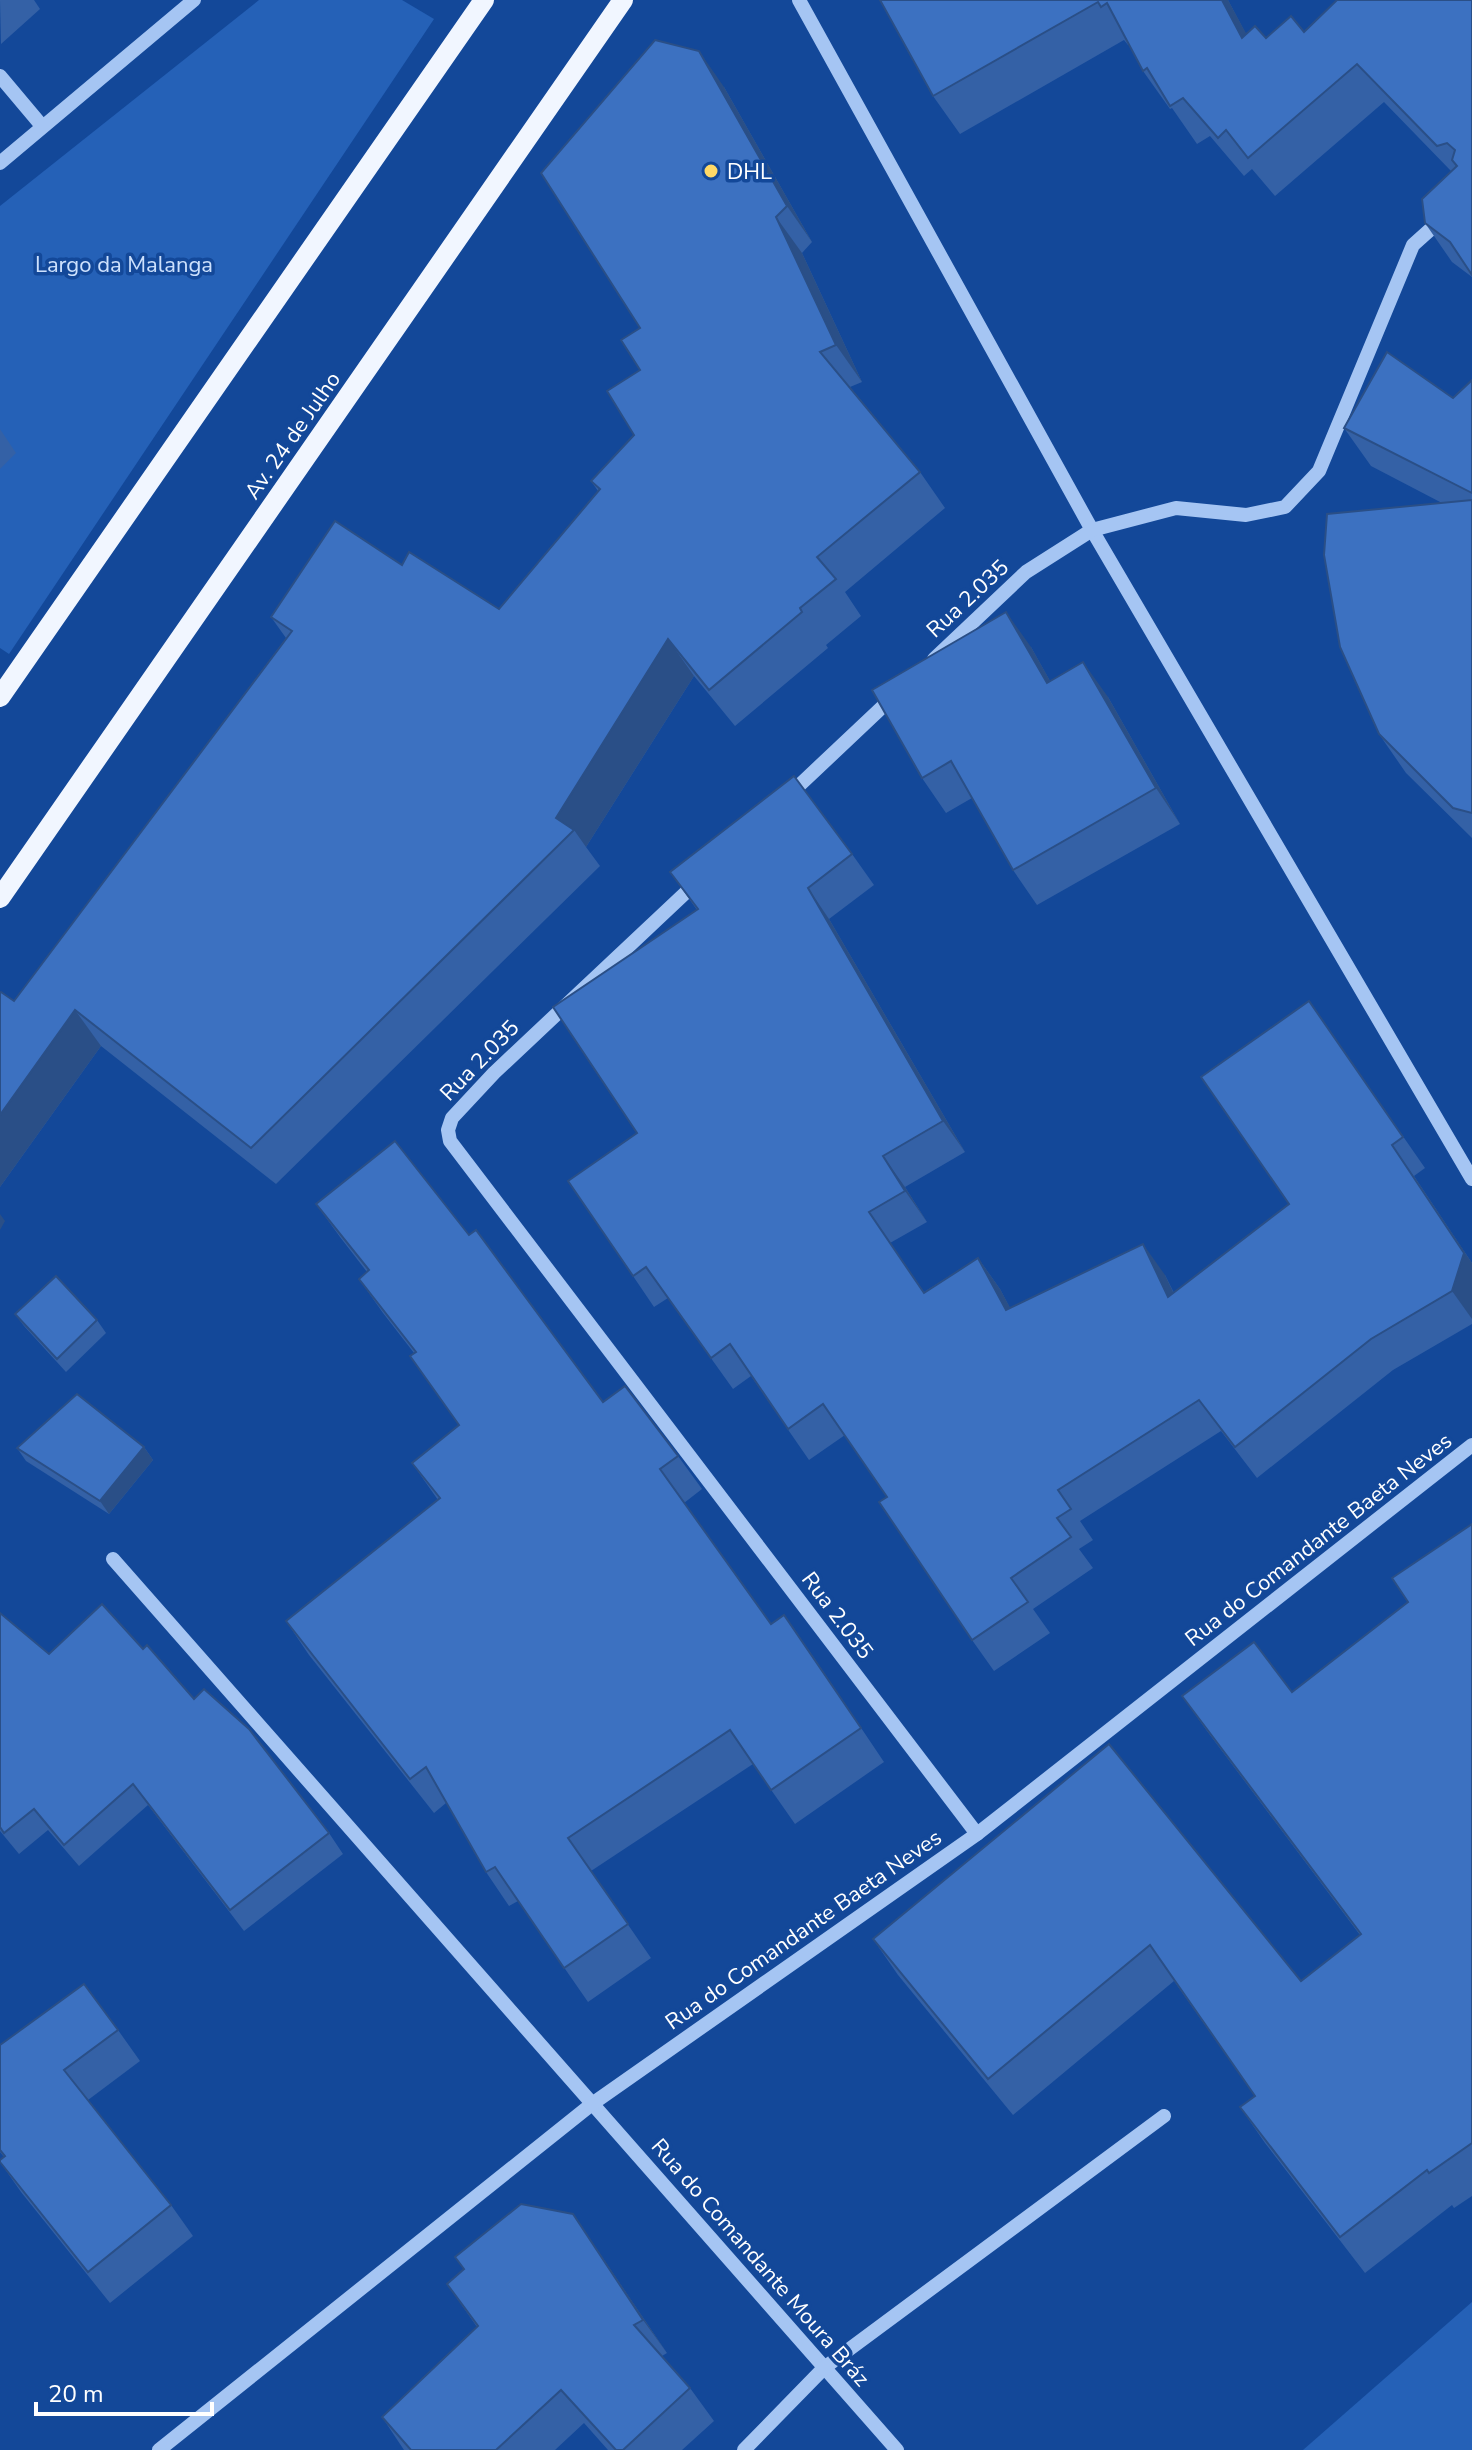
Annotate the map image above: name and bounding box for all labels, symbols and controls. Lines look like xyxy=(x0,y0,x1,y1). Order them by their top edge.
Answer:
place label: DHL xyxy=(727,157,772,187)
marker: DHL xyxy=(702,162,720,180)
park label: Largo da Malanga xyxy=(35,250,213,280)
street label: Av. 24 de Julho xyxy=(238,366,348,505)
street label: Rua 2.035 xyxy=(920,553,1015,645)
street label: Rua 2.035 xyxy=(433,1014,526,1108)
street label: Rua do Comandante Baeta Neves xyxy=(1179,1426,1458,1653)
street label: Rua 2.035 xyxy=(794,1566,880,1665)
street label: Rua do Comandante Baeta Neves xyxy=(659,1823,948,2037)
street label: Rua do Comandante Moura Bráz xyxy=(644,2132,876,2393)
scale bar xyxy=(36,2366,212,2416)
text: 20 m xyxy=(48,2378,104,2410)

